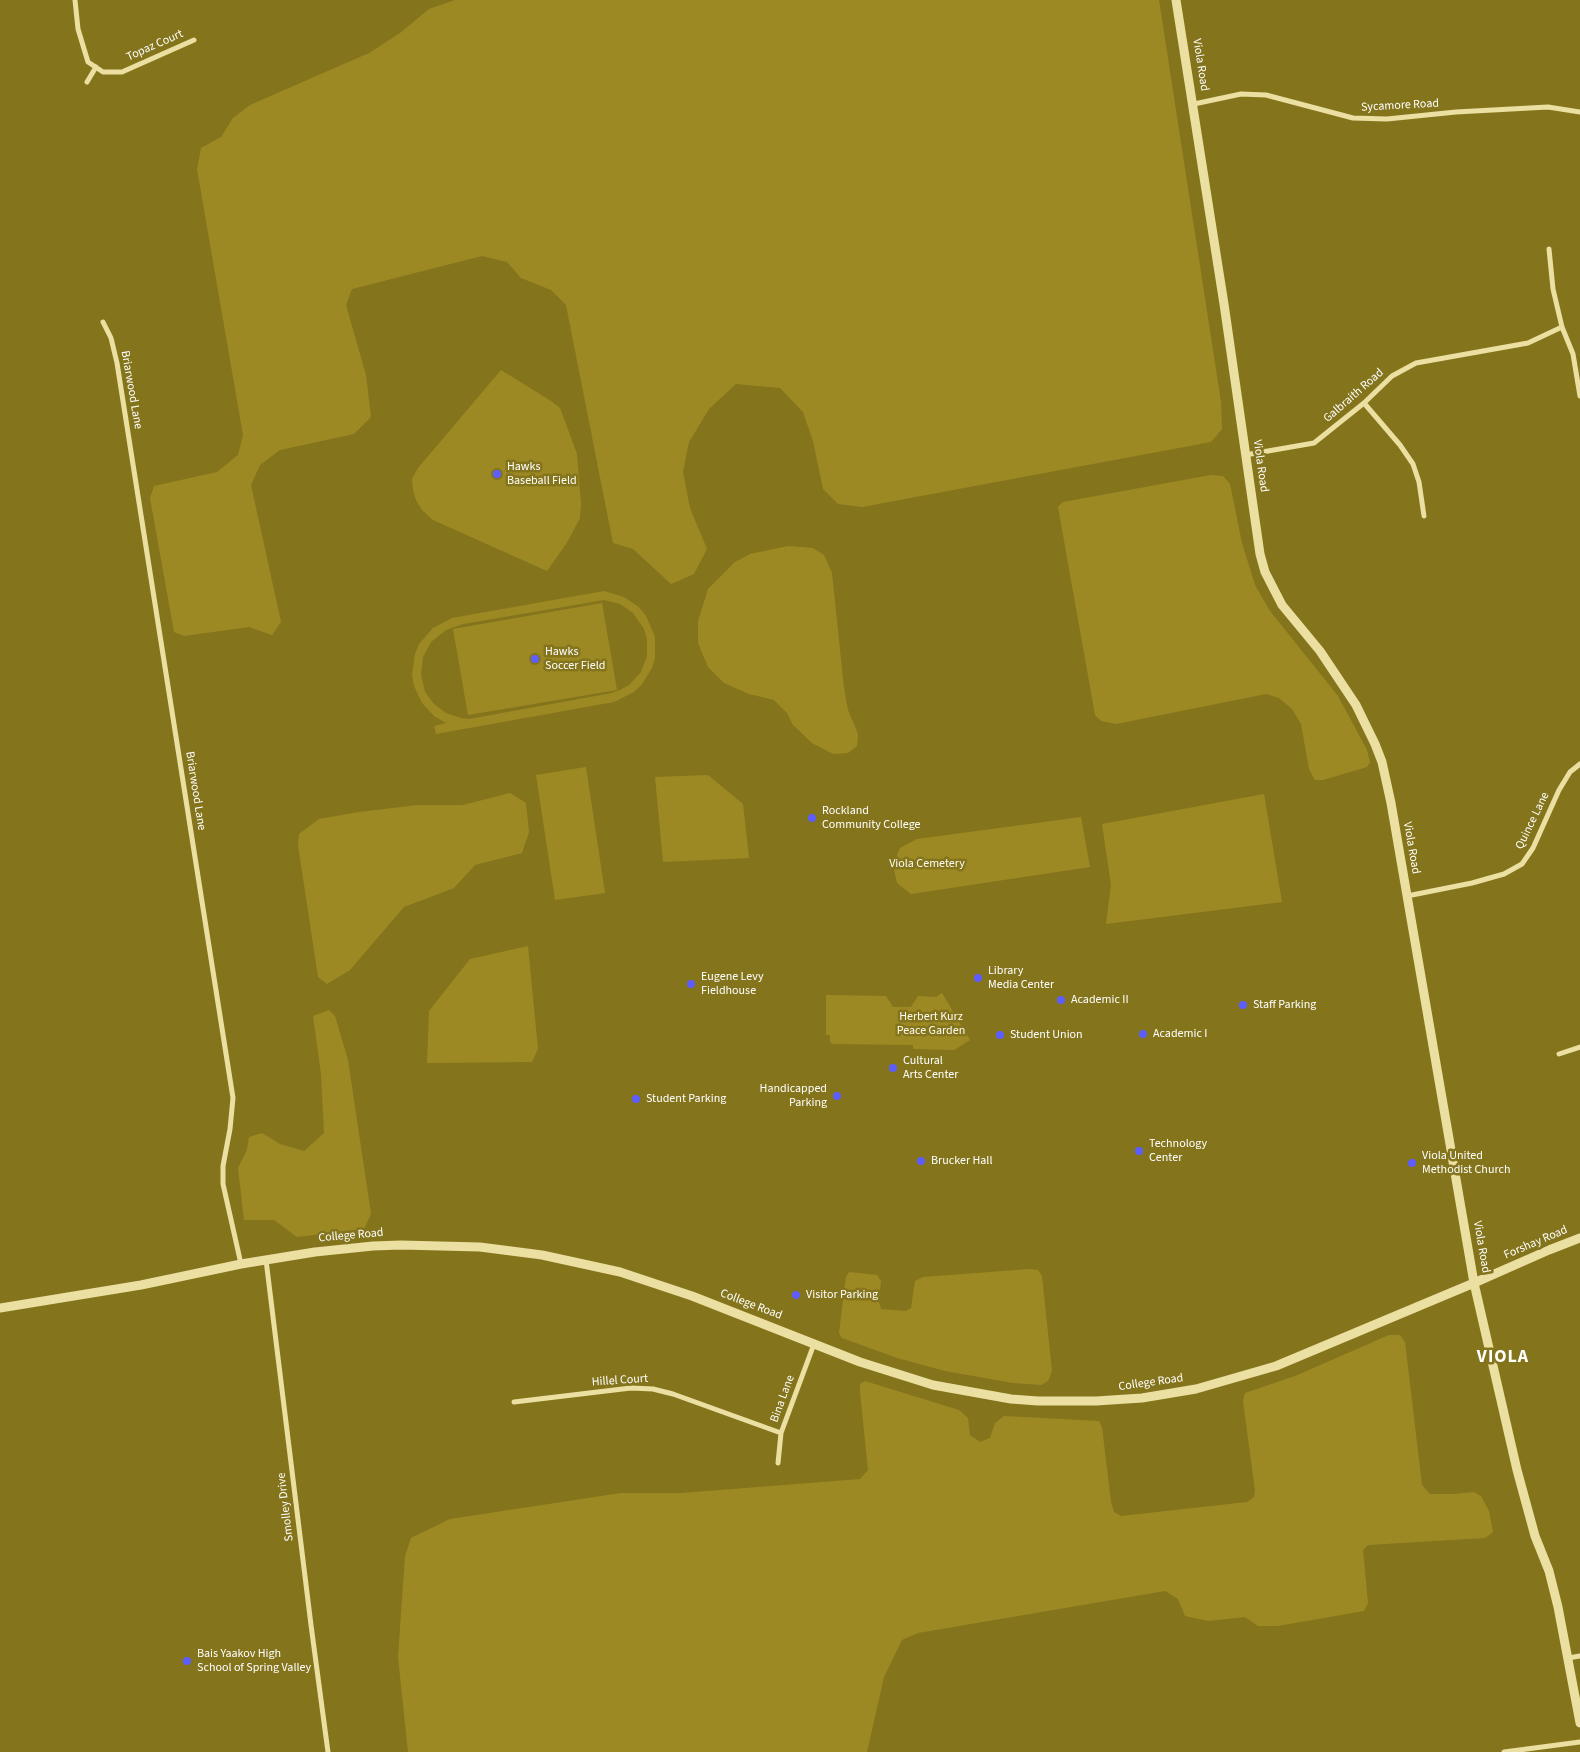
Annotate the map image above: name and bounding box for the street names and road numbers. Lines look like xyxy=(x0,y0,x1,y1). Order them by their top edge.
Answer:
street label: Topaz Court xyxy=(125,27,185,65)
street label: Viola Road xyxy=(1189,38,1211,92)
street label: Sycamore Road xyxy=(1361,97,1439,115)
street label: Briarwood Lane xyxy=(117,350,145,430)
street label: Galbraith Road xyxy=(1321,366,1387,426)
street label: Viola Road xyxy=(1249,439,1271,493)
street label: Briarwood Lane xyxy=(182,751,208,831)
street label: Quince Lane xyxy=(1513,790,1553,852)
street label: Viola Road xyxy=(1399,821,1423,875)
street label: Viola Road xyxy=(1469,1220,1493,1274)
street label: Forshay Road xyxy=(1502,1223,1570,1263)
street label: College Road xyxy=(318,1226,384,1246)
street label: College Road xyxy=(718,1287,784,1323)
street label: College Road xyxy=(1118,1371,1184,1395)
street label: Hillel Court xyxy=(591,1372,649,1390)
street label: Bina Lane xyxy=(768,1373,798,1425)
street label: Smolley Drive xyxy=(275,1472,297,1542)

